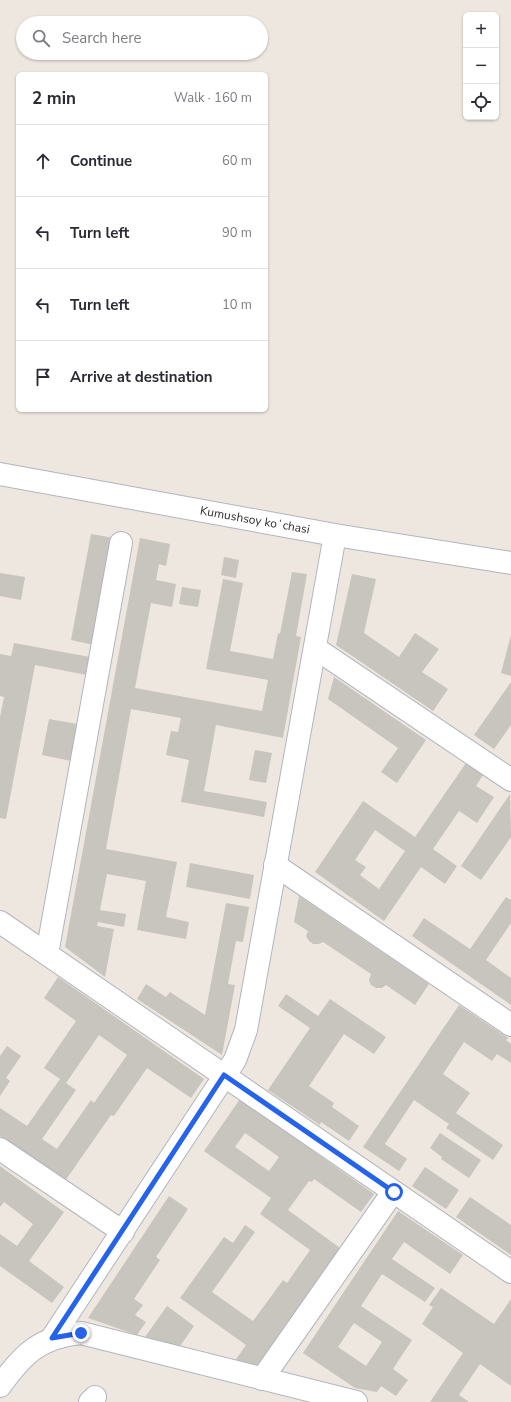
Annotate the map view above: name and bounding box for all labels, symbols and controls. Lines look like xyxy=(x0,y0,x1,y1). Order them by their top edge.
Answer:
map controls xyxy=(463,12,499,120)
button: + xyxy=(463,12,499,48)
search box xyxy=(16,16,268,60)
icon: search xyxy=(30,27,52,49)
text: Search here xyxy=(62,28,142,48)
button: − xyxy=(463,48,499,84)
button: locate xyxy=(463,84,499,120)
text: 2 min xyxy=(32,87,76,110)
text: Walk · 160 m xyxy=(174,89,252,107)
icon: ahead xyxy=(32,150,54,172)
text: Continue xyxy=(70,151,132,171)
text: 60 m xyxy=(222,152,252,170)
icon: left xyxy=(32,222,54,244)
text: Turn left xyxy=(70,223,129,243)
text: 90 m xyxy=(222,224,252,242)
icon: left xyxy=(32,294,54,316)
text: Turn left xyxy=(70,295,129,315)
text: 10 m xyxy=(222,296,252,314)
icon: arrive xyxy=(32,366,54,388)
text: Arrive at destination xyxy=(70,367,213,387)
street label: Kumushsoy koʻchasi xyxy=(199,502,311,538)
route start xyxy=(385,1183,403,1201)
route end xyxy=(72,1324,90,1342)

